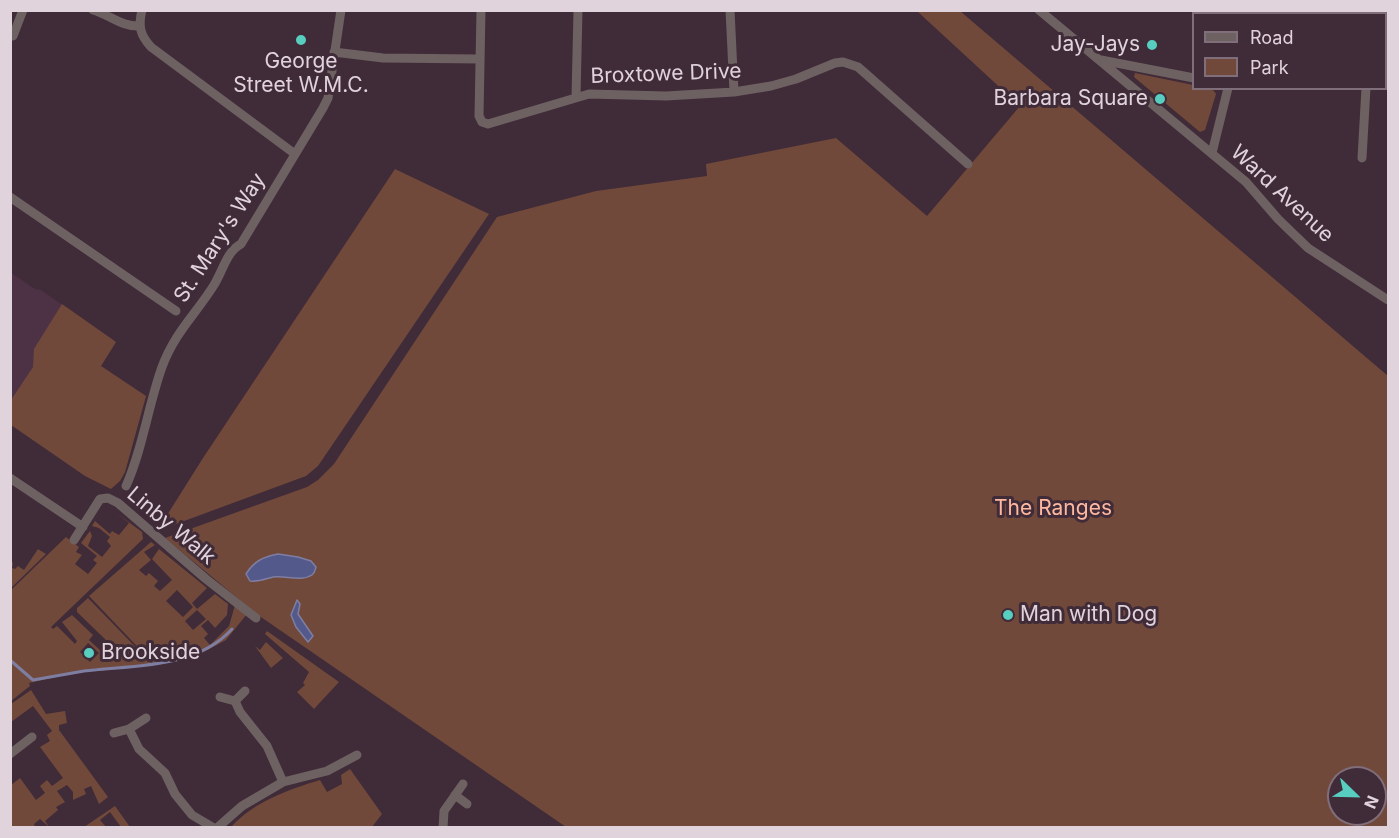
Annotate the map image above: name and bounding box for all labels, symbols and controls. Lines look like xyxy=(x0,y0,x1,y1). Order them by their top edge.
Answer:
legend xyxy=(1192,12,1387,90)
text: Road xyxy=(1250,27,1293,48)
place label: Jay-Jays xyxy=(1050,32,1140,58)
marker: George Street W.M.C. xyxy=(294,33,308,47)
marker: Jay-Jays xyxy=(1145,38,1159,52)
place label: George Street W.M.C. xyxy=(233,49,369,99)
text: Park xyxy=(1250,57,1289,78)
street label: Broxtowe Drive xyxy=(590,59,742,89)
place label: Barbara Square xyxy=(993,86,1148,112)
marker: Barbara Square xyxy=(1153,92,1167,106)
street label: Ward Avenue xyxy=(1225,140,1339,248)
street label: St. Mary's Way xyxy=(169,169,271,307)
street label: Linby Walk xyxy=(122,482,220,570)
park label: The Ranges xyxy=(994,496,1112,522)
place label: Man with Dog xyxy=(1020,602,1157,628)
marker: Man with Dog xyxy=(1001,608,1015,622)
place label: Brookside xyxy=(101,640,200,666)
marker: Brookside xyxy=(82,646,96,660)
north arrow xyxy=(1327,766,1387,826)
text: N xyxy=(1360,793,1383,812)

